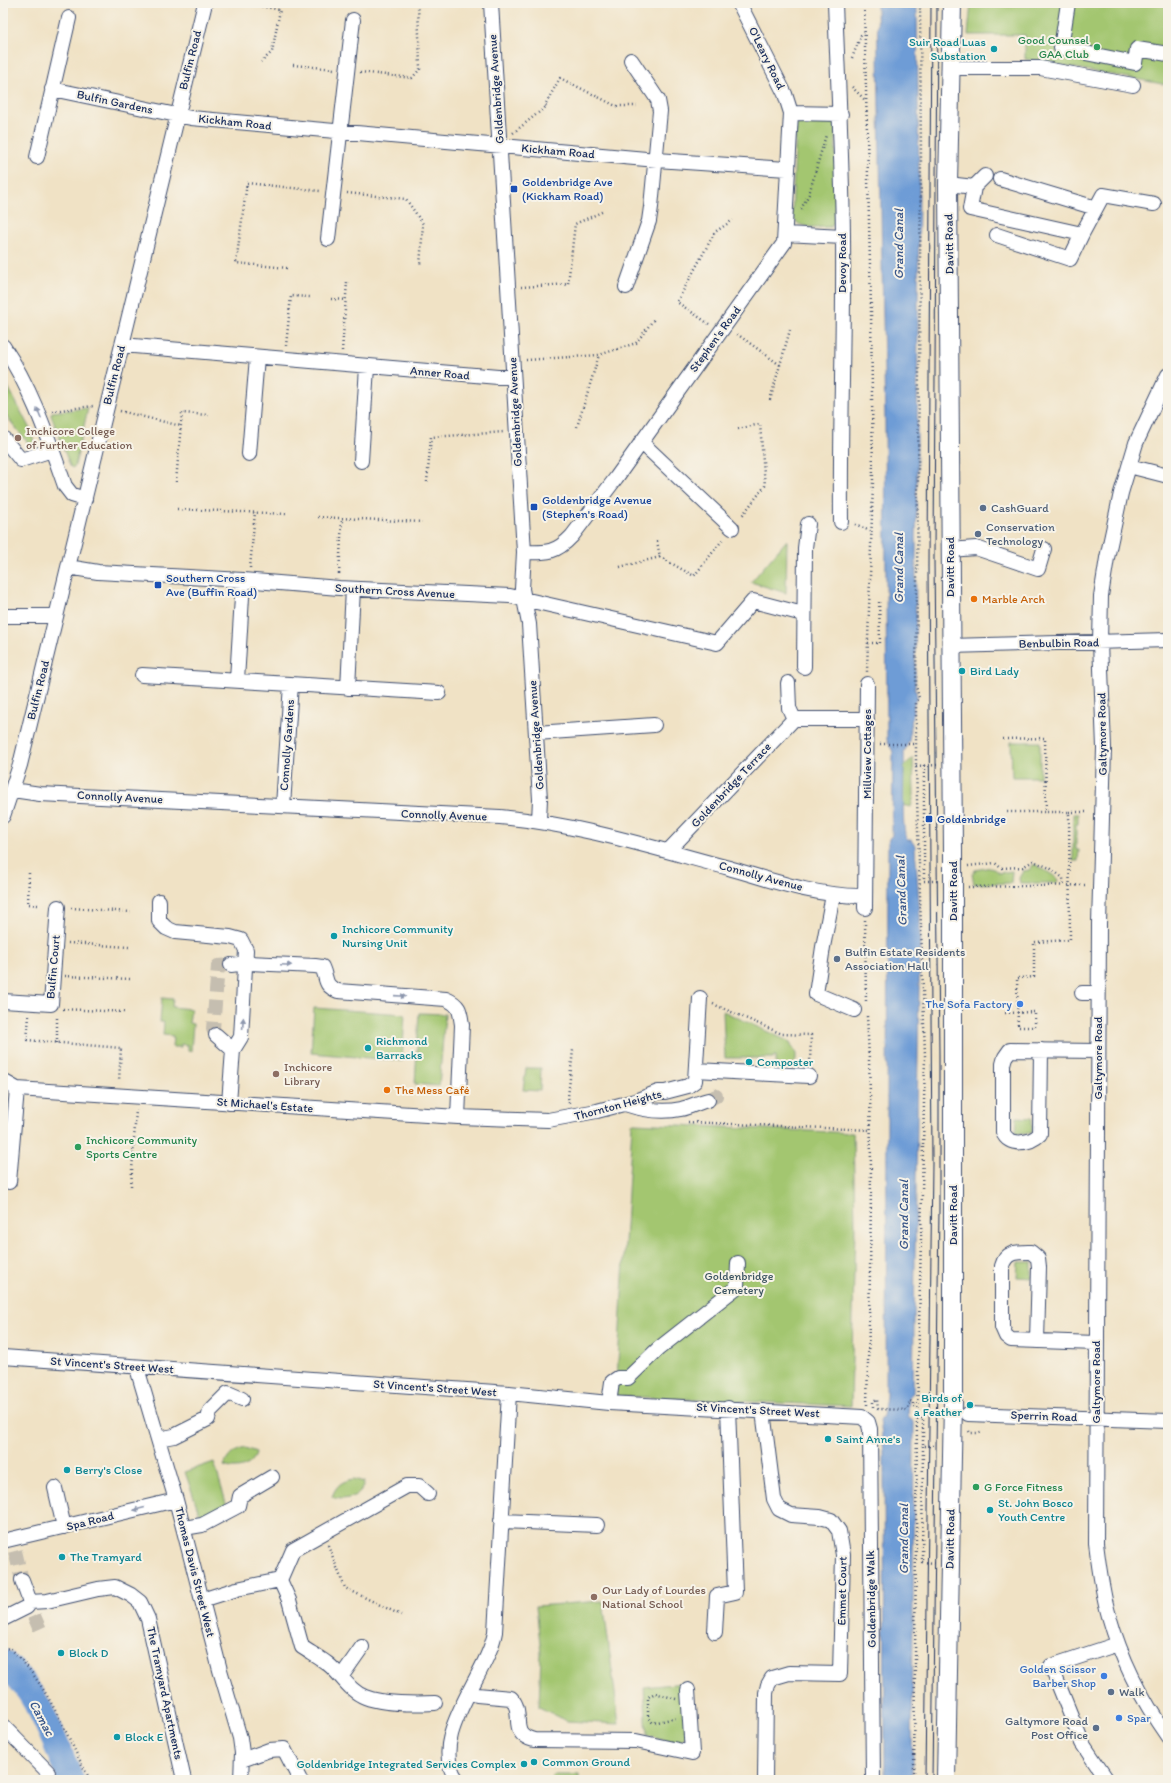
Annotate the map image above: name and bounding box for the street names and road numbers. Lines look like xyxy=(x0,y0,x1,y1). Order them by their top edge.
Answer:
street label: O'Leary Road xyxy=(746,24,788,92)
street label: Bulfin Road xyxy=(176,28,204,91)
street label: Goldenbridge Avenue xyxy=(485,33,507,144)
street label: Bulfin Gardens xyxy=(76,87,154,117)
street label: Kickham Road xyxy=(198,111,273,133)
street label: Kickham Road xyxy=(521,141,596,161)
street label: Davitt Road xyxy=(941,213,957,274)
street label: Devoy Road xyxy=(835,233,849,293)
street label: Stephen's Road xyxy=(686,303,744,375)
street label: Bulfin Road xyxy=(100,343,128,406)
street label: Goldenbridge Avenue xyxy=(505,357,525,467)
street label: Anner Road xyxy=(409,363,471,383)
street label: Davitt Road xyxy=(943,536,957,597)
street label: Southern Cross Avenue xyxy=(335,581,456,601)
street label: Benbulbin Road xyxy=(1019,635,1100,651)
street label: Bulfin Road xyxy=(24,658,52,721)
street label: Goldenbridge Avenue xyxy=(525,679,547,790)
street label: Galtymore Road xyxy=(1094,692,1110,776)
street label: Connolly Gardens xyxy=(277,699,297,791)
street label: Millview Cottages xyxy=(860,709,874,799)
street label: Goldenbridge Terrace xyxy=(688,739,774,830)
street label: Connolly Avenue xyxy=(77,788,164,806)
street label: Connolly Avenue xyxy=(401,806,488,824)
street label: Connolly Avenue xyxy=(717,858,805,894)
street label: Davitt Road xyxy=(946,860,960,921)
street label: Bulfin Court xyxy=(43,934,63,1000)
street label: Galtymore Road xyxy=(1091,1016,1105,1100)
street label: Thornton Heights xyxy=(573,1087,663,1123)
street label: St Michael's Estate xyxy=(216,1095,314,1115)
street label: Davitt Road xyxy=(946,1184,960,1245)
street label: Galtymore Road xyxy=(1089,1340,1103,1424)
street label: St Vincent's Street West xyxy=(50,1354,175,1376)
street label: St Vincent's Street West xyxy=(373,1377,498,1399)
street label: St Vincent's Street West xyxy=(696,1400,821,1420)
street label: Sperrin Road xyxy=(1010,1408,1078,1424)
street label: Thomas Davis Street West xyxy=(172,1505,218,1639)
street label: Spa Road xyxy=(65,1508,116,1534)
street label: Davitt Road xyxy=(942,1508,958,1569)
street label: Goldenbridge Walk xyxy=(863,1549,879,1648)
street label: Emmet Court xyxy=(834,1556,850,1626)
street label: The Tramyard Apartments xyxy=(144,1625,186,1761)

